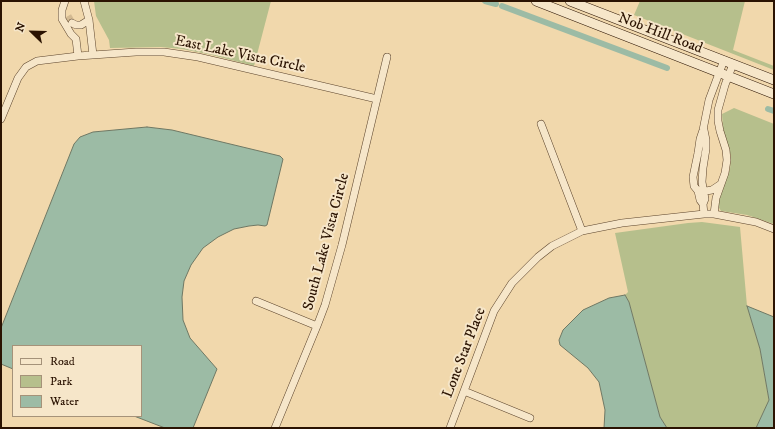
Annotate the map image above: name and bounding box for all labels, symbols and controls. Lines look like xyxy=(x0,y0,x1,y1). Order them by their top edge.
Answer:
street label: Nob Hill Road xyxy=(615,10,705,58)
north arrow xyxy=(12,12,52,52)
text: N xyxy=(13,20,29,34)
street label: East Lake Vista Circle xyxy=(173,32,307,78)
street label: South Lake Vista Circle xyxy=(300,171,354,313)
street label: Lone Star Place xyxy=(440,305,490,401)
legend xyxy=(12,345,142,417)
text: Road xyxy=(50,354,75,369)
text: Park xyxy=(50,374,72,389)
text: Water xyxy=(50,394,79,409)

